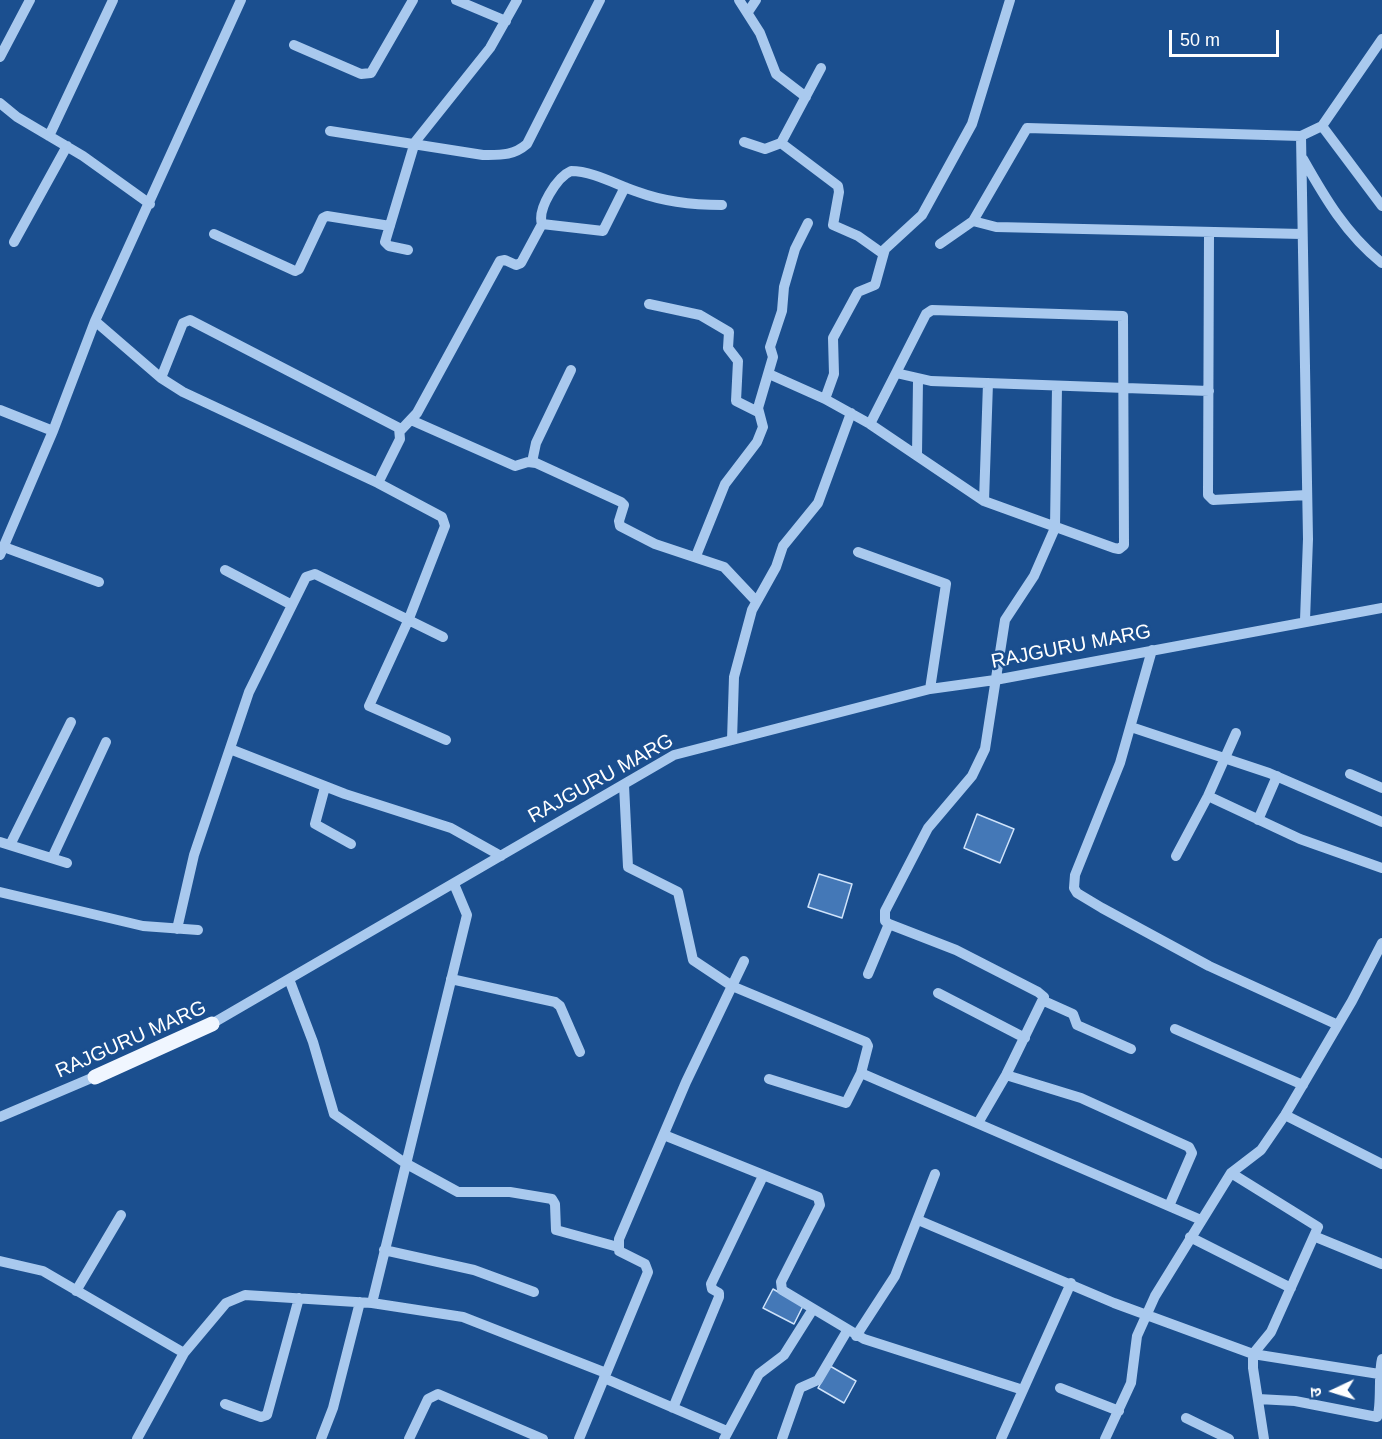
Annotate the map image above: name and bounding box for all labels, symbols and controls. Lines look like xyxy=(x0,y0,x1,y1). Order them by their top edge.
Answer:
scale bar xyxy=(1172,18,1282,56)
text: 50 m xyxy=(1180,30,1220,50)
street label: RAJGURU MARG xyxy=(989,620,1153,674)
street label: RAJGURU MARG xyxy=(524,729,678,829)
street label: RAJGURU MARG xyxy=(52,996,210,1084)
north arrow xyxy=(1304,1361,1364,1421)
text: उ xyxy=(1307,1387,1324,1398)

